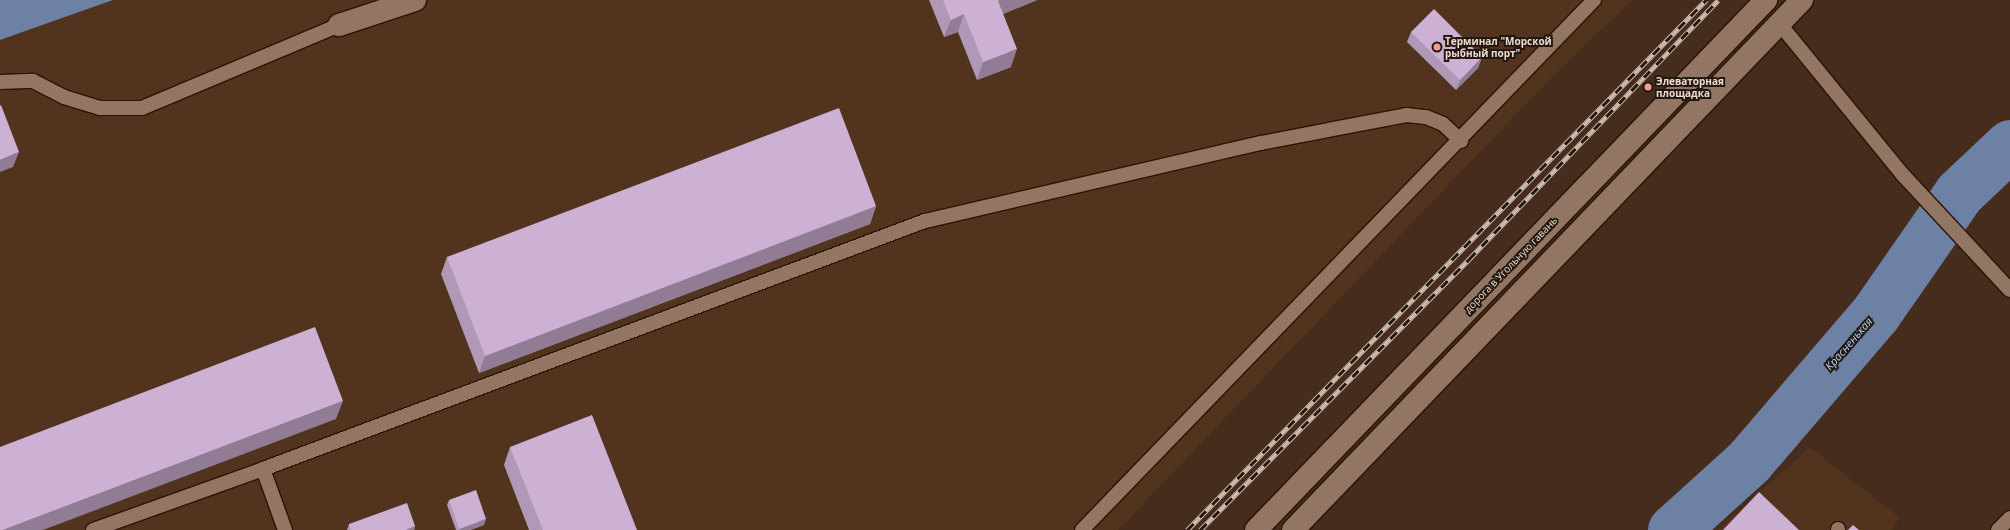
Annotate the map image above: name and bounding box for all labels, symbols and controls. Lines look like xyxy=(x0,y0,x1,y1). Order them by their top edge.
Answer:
place label: Терминал "Морской рыбный порт" xyxy=(1445,35,1552,58)
marker: Терминал "Морской рыбный порт" xyxy=(1432,42,1442,52)
place label: Элеваторная площадка xyxy=(1656,75,1724,98)
marker: Элеваторная площадка xyxy=(1643,82,1653,92)
street label: дорога в Угольную гавань xyxy=(1462,215,1560,315)
water label: Красненькая xyxy=(1823,315,1875,373)

